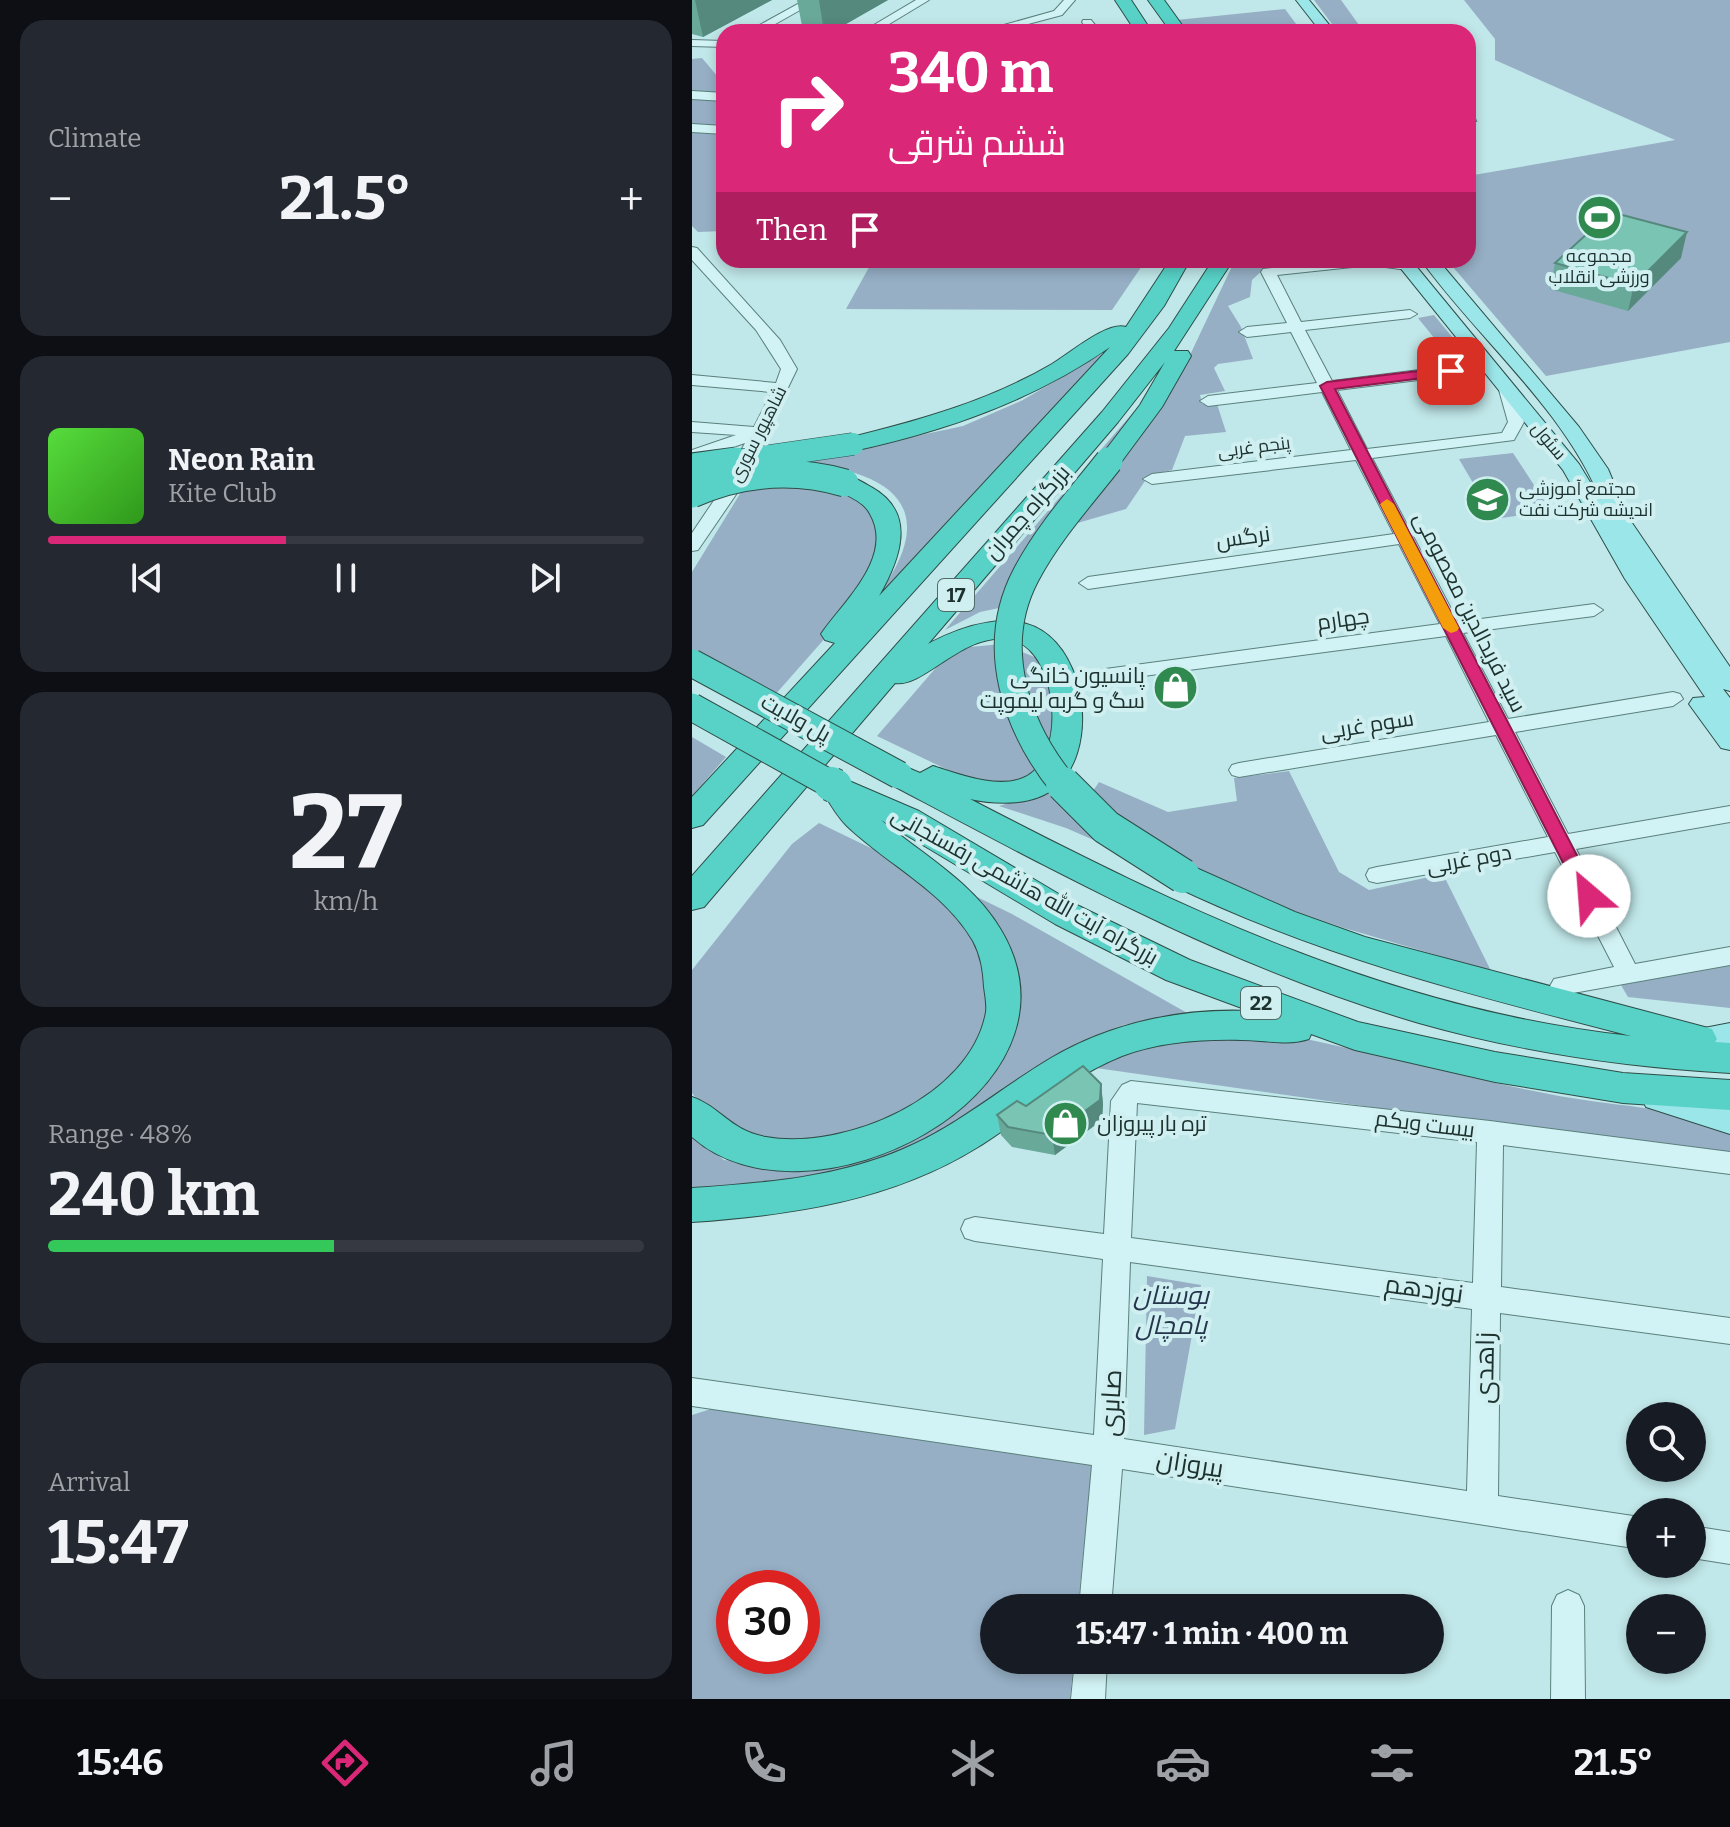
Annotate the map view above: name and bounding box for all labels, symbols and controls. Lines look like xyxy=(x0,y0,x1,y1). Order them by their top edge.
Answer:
text: 340 m xyxy=(888,40,1053,107)
icon: right xyxy=(756,56,860,160)
text: ششم شرقی xyxy=(888,121,1066,165)
text: Climate xyxy=(48,123,142,154)
text: 21.5° xyxy=(279,163,412,235)
text: − xyxy=(48,173,72,226)
text: + xyxy=(619,173,644,226)
sports icon: مجموعه ورزشی انقلاب xyxy=(1575,194,1623,242)
icon: arrive xyxy=(843,208,887,252)
text: Then xyxy=(756,212,827,248)
place label: مجموعه ورزشی انقلاب xyxy=(1548,245,1650,288)
pin xyxy=(1417,337,1485,405)
icon: arrive xyxy=(1429,349,1473,393)
street label: شاهپور سوری xyxy=(724,382,792,486)
street label: سئول xyxy=(1527,418,1571,464)
street label: پنجم غربی xyxy=(1216,432,1292,463)
text: Neon Rain xyxy=(168,442,315,478)
street label: بزرگراه چمران xyxy=(978,459,1076,566)
school or university icon: مجتمع آموزشی اندیشه شرکت نفت xyxy=(1464,475,1512,523)
text: Kite Club xyxy=(168,478,277,509)
place label: مجتمع آموزشی اندیشه شرکت نفت xyxy=(1519,478,1653,521)
street label: سید فریدالدین معصومی xyxy=(1408,507,1532,717)
street label: نرگس xyxy=(1214,520,1272,554)
icon: previous xyxy=(125,556,169,600)
icon: pause xyxy=(324,556,368,600)
icon: next xyxy=(523,556,567,600)
road number: 17 xyxy=(938,579,974,611)
street label: چهارم xyxy=(1315,602,1371,638)
place label: پانسیون خانگی سگ و گربه لیموپت xyxy=(980,662,1145,715)
shop icon: پانسیون خانگی سگ و گربه لیموپت xyxy=(1152,664,1200,712)
street label: پل ولایت xyxy=(756,688,836,749)
street label: سوم غربی xyxy=(1318,704,1416,748)
text: 27 xyxy=(289,771,403,896)
street label: بزرگراه آیت الله هاشمی رفسنجانی xyxy=(887,800,1164,971)
street label: دوم غربی xyxy=(1424,838,1514,882)
position arrow xyxy=(1547,854,1631,938)
text: km/h xyxy=(314,886,378,917)
road number: 22 xyxy=(1241,987,1281,1019)
shop icon: تره بار پیروزان xyxy=(1042,1099,1090,1147)
street label: بیست ویکم xyxy=(1373,1104,1477,1146)
place label: تره بار پیروزان xyxy=(1097,1110,1207,1138)
text: Range · 48% xyxy=(48,1119,192,1150)
text: 240 km xyxy=(48,1159,259,1231)
street label: نوزدهم xyxy=(1382,1268,1465,1312)
park label: بوستان پامچال xyxy=(1133,1280,1211,1342)
street label: زاهدی xyxy=(1469,1332,1501,1404)
street label: صابری xyxy=(1094,1369,1128,1437)
map controls xyxy=(1626,1402,1706,1674)
button: search xyxy=(1626,1402,1706,1482)
street label: پیروزان xyxy=(1154,1443,1226,1486)
text: Arrival xyxy=(48,1467,130,1498)
button: + xyxy=(1626,1498,1706,1578)
text: 15:47 xyxy=(48,1507,189,1579)
speed limit sign: 30 xyxy=(716,1570,820,1674)
button: − xyxy=(1626,1594,1706,1674)
text: 15:47 · 1 min · 400 m xyxy=(1076,1616,1348,1652)
icon: directions xyxy=(317,1735,373,1791)
icon: music xyxy=(526,1735,582,1791)
icon: phone xyxy=(736,1735,792,1791)
icon: climate xyxy=(945,1735,1001,1791)
icon: car xyxy=(1155,1735,1211,1791)
icon: filters xyxy=(1364,1735,1420,1791)
text: 15:46 xyxy=(77,1741,164,1785)
text: 21.5° xyxy=(1574,1741,1653,1785)

